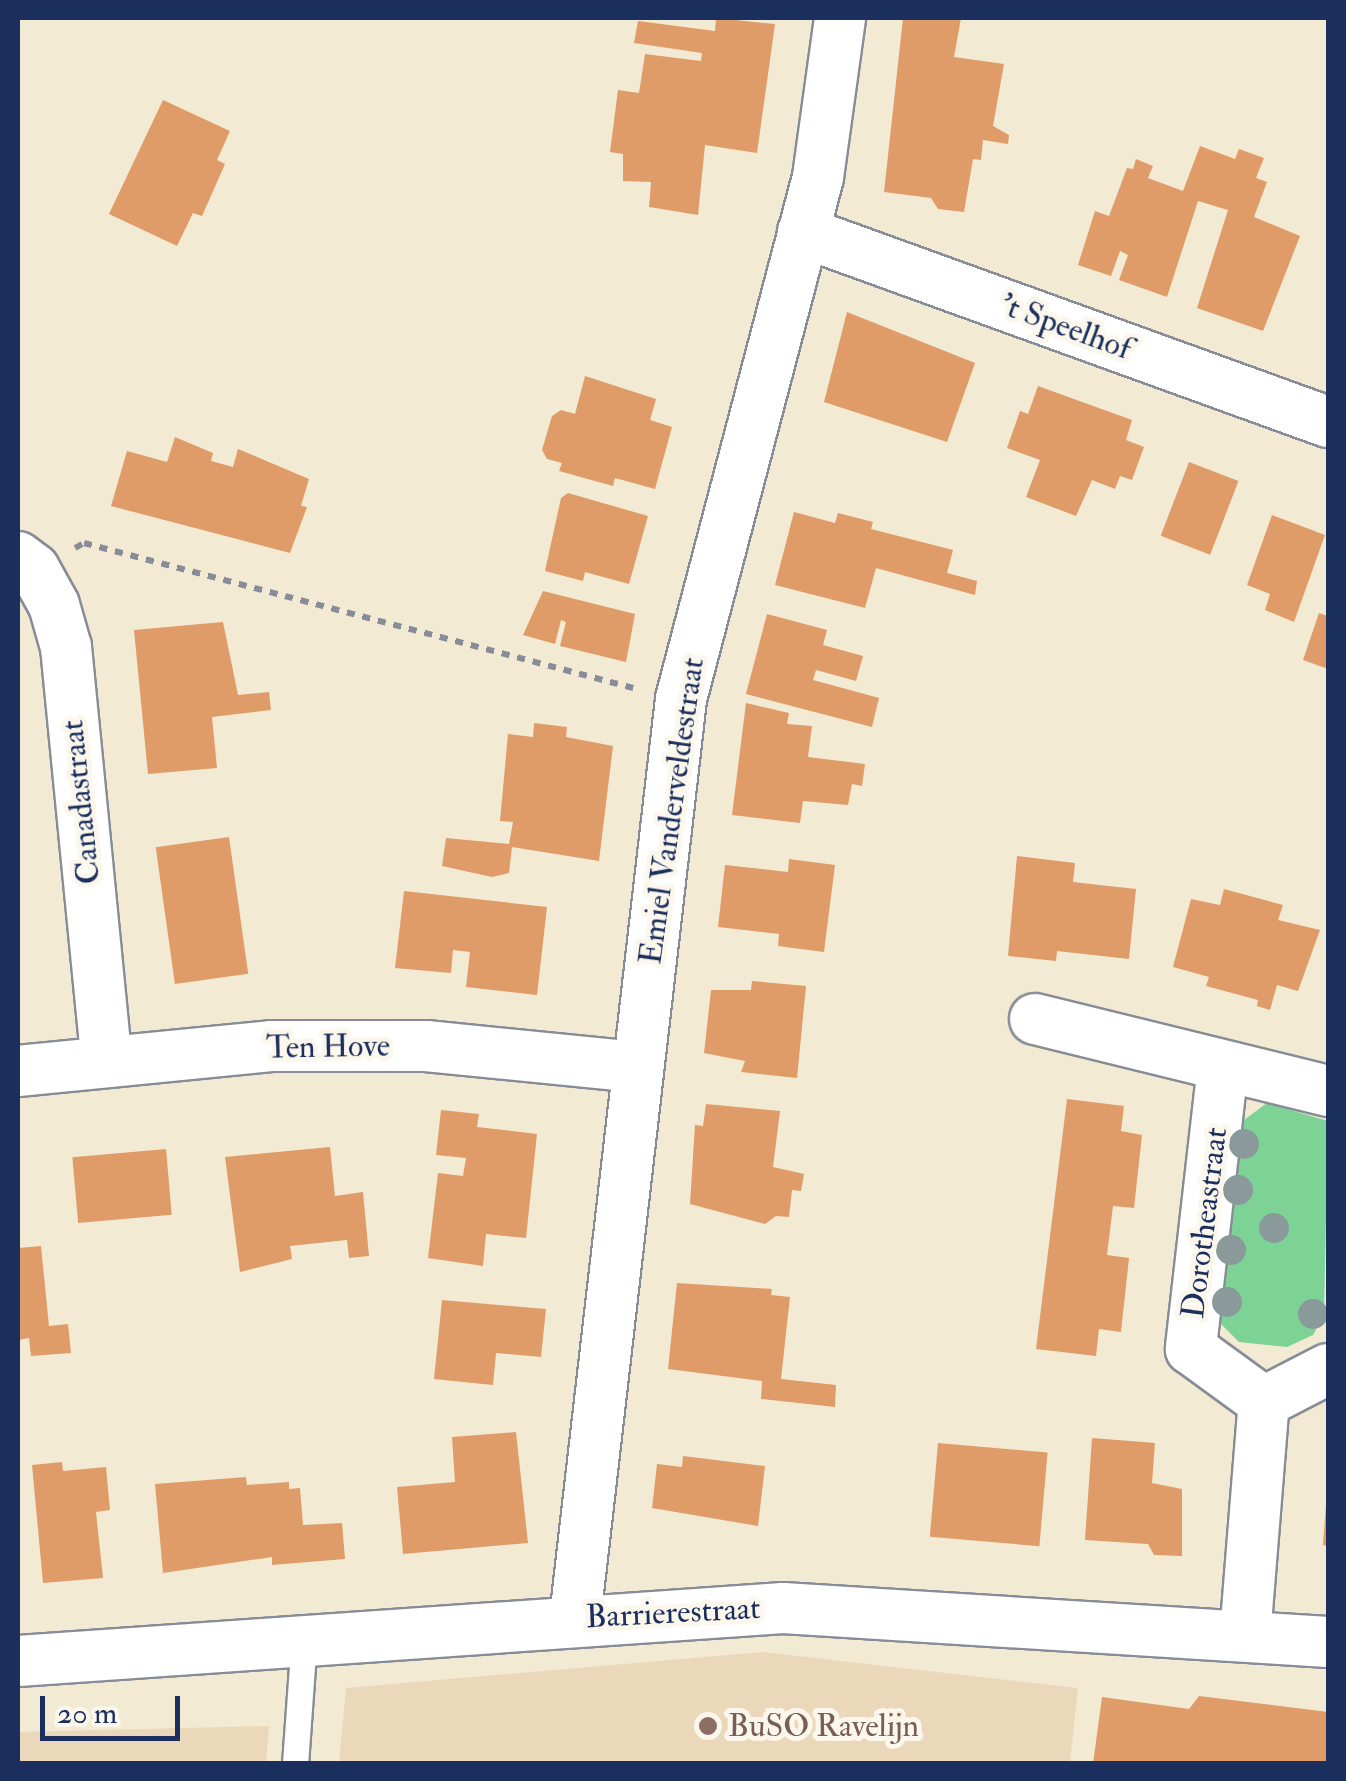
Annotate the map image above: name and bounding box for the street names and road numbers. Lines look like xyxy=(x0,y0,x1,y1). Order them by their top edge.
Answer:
street label: 't Speelhof xyxy=(995,286,1137,368)
street label: Emiel Vanderveldestraat xyxy=(631,655,713,967)
street label: Canadastraat xyxy=(53,718,109,886)
street label: Ten Hove xyxy=(266,1027,390,1067)
street label: Dorotheastraat xyxy=(1174,1125,1236,1321)
street label: Barrierestraat xyxy=(585,1589,761,1637)

